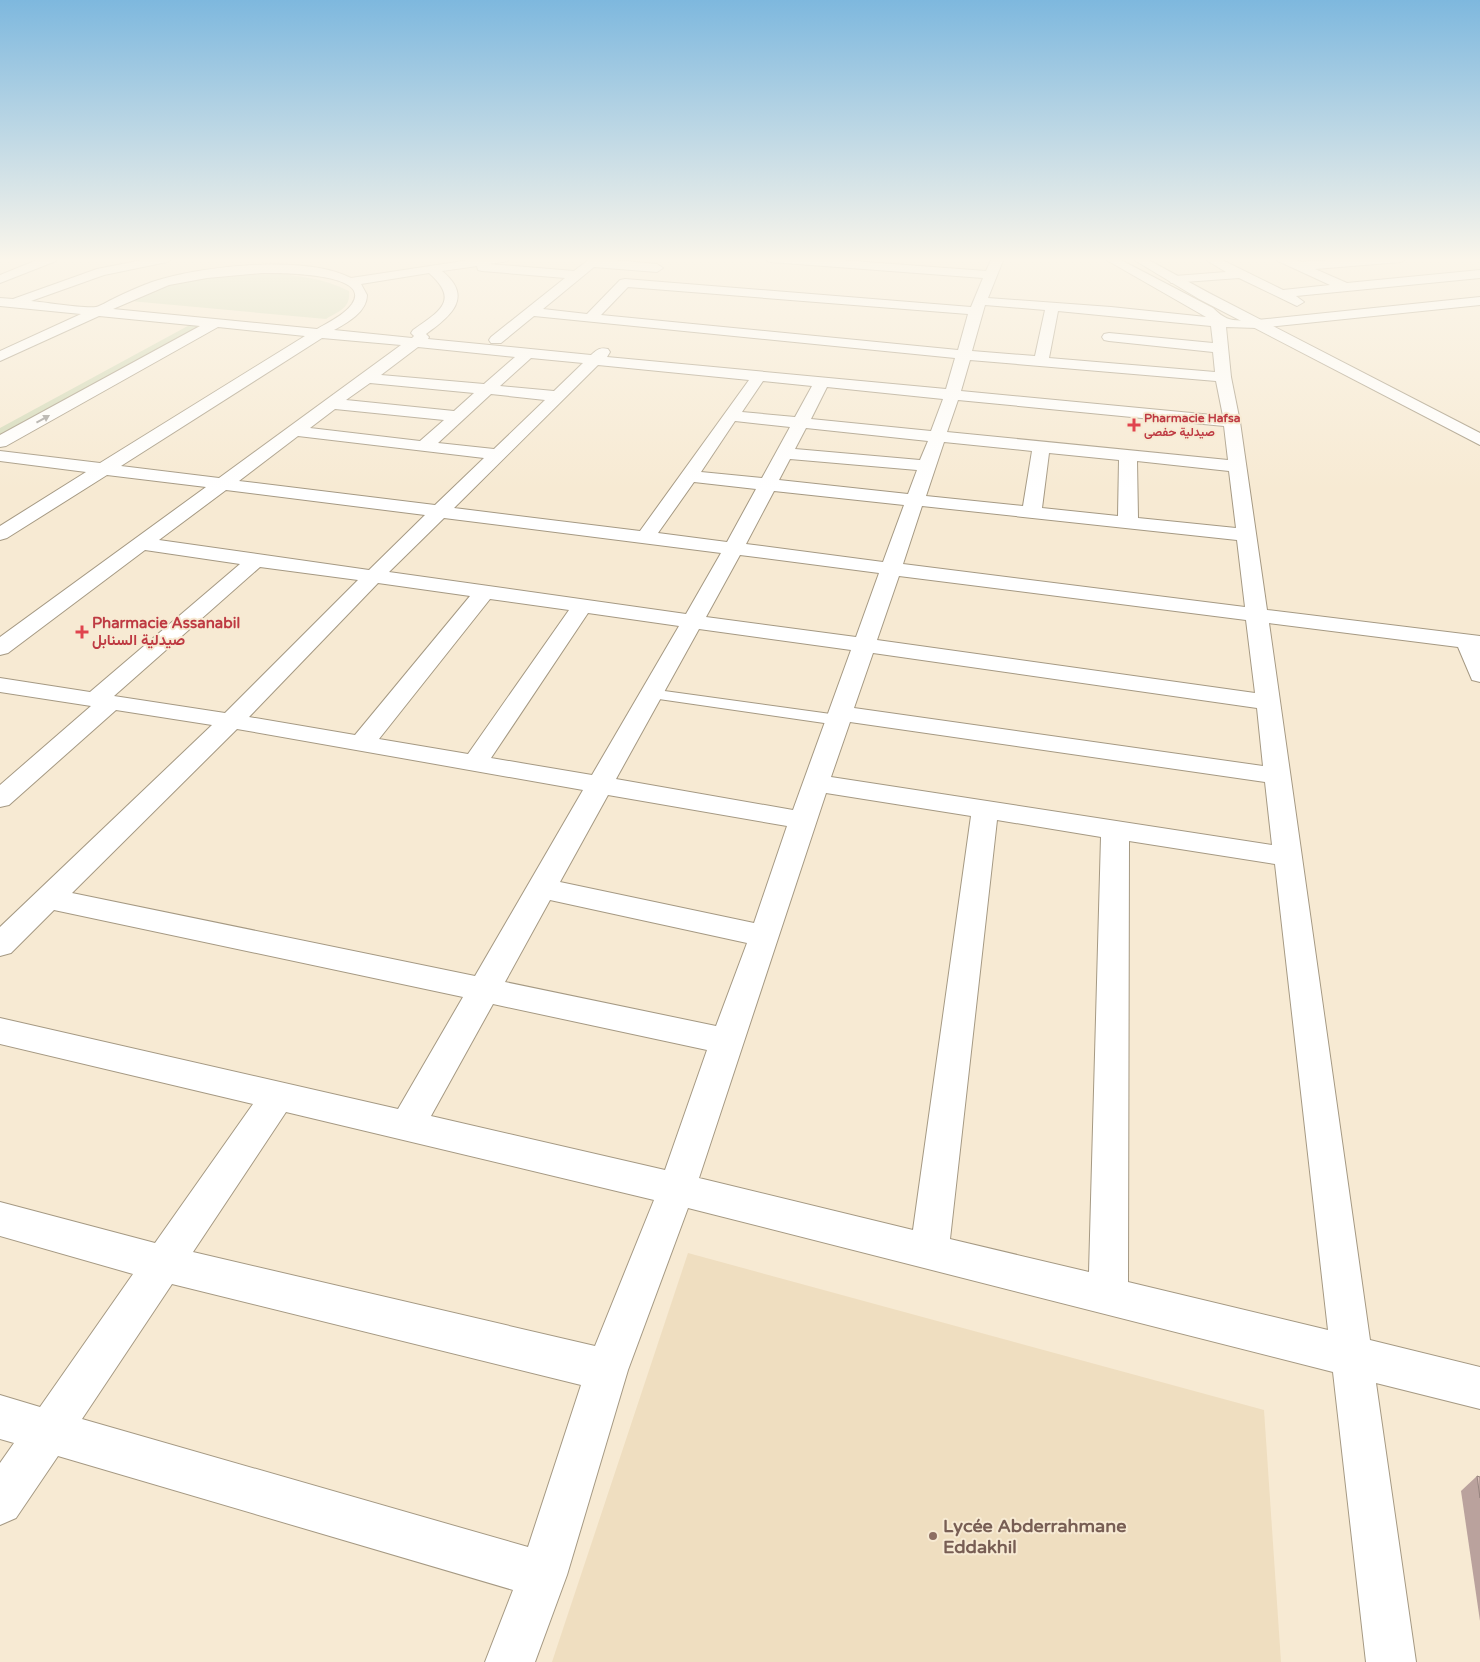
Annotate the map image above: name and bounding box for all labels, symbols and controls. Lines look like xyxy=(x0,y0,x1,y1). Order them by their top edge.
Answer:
place label: Pharmacie Hafsa صيدلية حفصى xyxy=(1144,411,1241,439)
one-way arrow xyxy=(36,414,49,423)
marker: Pharmacie Hafsa صيدلية حفصى xyxy=(1128,419,1140,431)
place label: Pharmacie Assanabil صيدلية السنابل xyxy=(92,614,240,649)
marker: Pharmacie Assanabil صيدلية السنابل xyxy=(76,626,88,638)
place label: Lycée Abderrahmane Eddakhil xyxy=(943,1515,1126,1558)
marker: Lycée Abderrahmane Eddakhil xyxy=(927,1530,939,1542)

